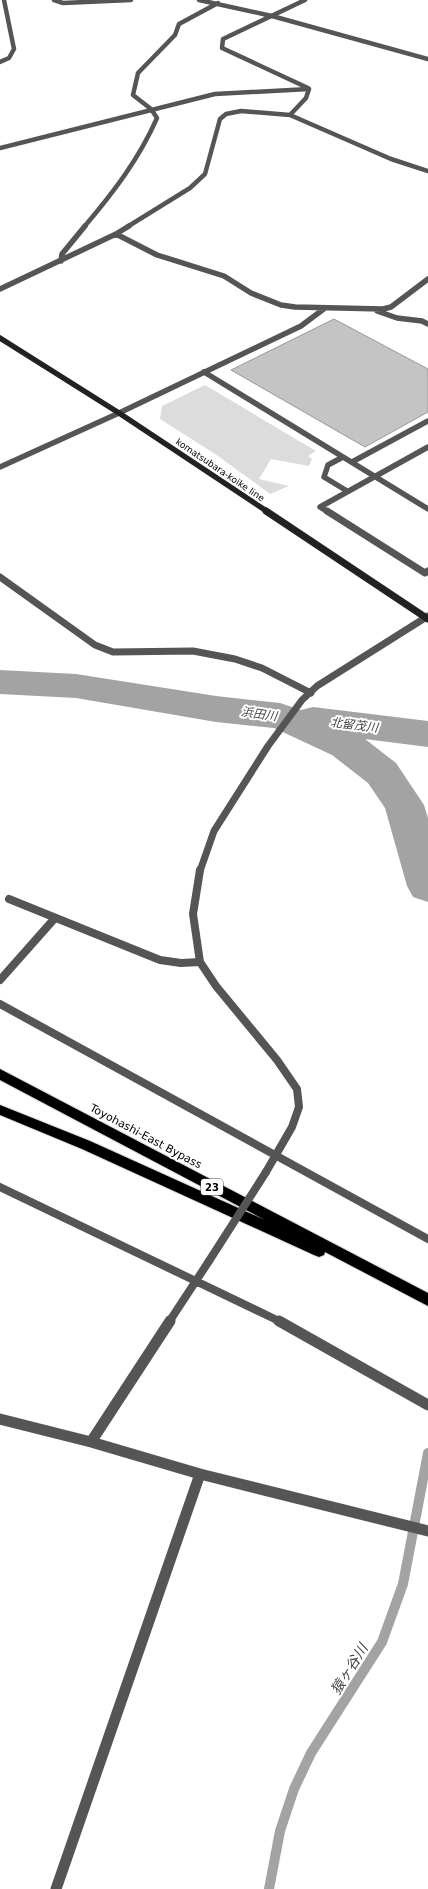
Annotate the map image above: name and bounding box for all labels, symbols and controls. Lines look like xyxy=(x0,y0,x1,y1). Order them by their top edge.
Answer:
street label: komatsubara-koike line xyxy=(174,437,267,504)
water label: 浜田川 xyxy=(240,705,280,724)
water label: 北留茂川 xyxy=(329,715,381,735)
street label: Toyohashi-East Bypass xyxy=(87,1101,204,1172)
road number: 23 xyxy=(201,1179,223,1195)
water label: 猿ヶ谷川 xyxy=(327,1639,372,1697)

